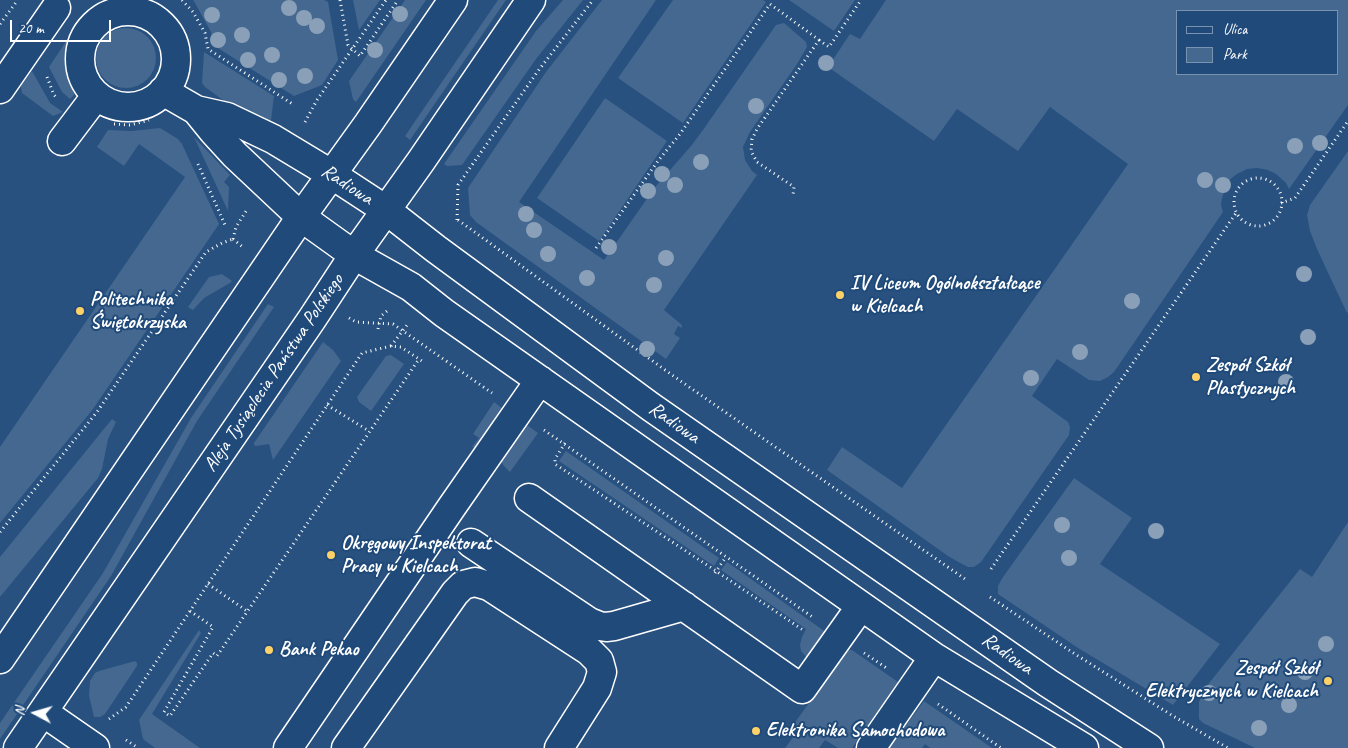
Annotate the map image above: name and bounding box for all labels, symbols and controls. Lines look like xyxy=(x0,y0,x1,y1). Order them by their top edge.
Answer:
scale bar xyxy=(12,10,114,42)
legend xyxy=(1176,10,1338,75)
text: 20 m xyxy=(18,19,44,38)
text: Ulica xyxy=(1223,20,1247,39)
text: Park xyxy=(1223,45,1247,64)
street label: Radiowa xyxy=(317,159,377,211)
street label: Aleja Tysiąclecia Państwa Polskiego xyxy=(199,269,349,477)
place label: IV Liceum Ogólnokształcące w Kielcach xyxy=(850,272,1039,319)
place label: Politechnika Świętokrzyska xyxy=(90,288,186,335)
marker: IV Liceum Ogólnokształcące w Kielcach xyxy=(834,289,846,301)
marker: Politechnika Świętokrzyska xyxy=(74,305,86,317)
place label: Zespół Szkół Plastycznych xyxy=(1206,354,1295,401)
marker: Zespół Szkół Plastycznych xyxy=(1190,371,1202,383)
street label: Radiowa xyxy=(644,397,704,449)
place label: Okręgowy Inspektorat Pracy w Kielcach xyxy=(341,532,491,579)
marker: Okręgowy Inspektorat Pracy w Kielcach xyxy=(325,549,337,561)
street label: Radiowa xyxy=(977,628,1037,680)
place label: Bank Pekao xyxy=(279,638,358,662)
marker: Bank Pekao xyxy=(263,644,275,656)
place label: Zespół Szkół Elektrycznych w Kielcach xyxy=(1145,657,1318,704)
marker: Zespół Szkół Elektrycznych w Kielcach xyxy=(1322,675,1334,687)
north arrow xyxy=(10,688,60,738)
text: N xyxy=(11,706,28,717)
place label: Elektronika Samochodowa xyxy=(766,719,945,743)
marker: Elektronika Samochodowa xyxy=(750,725,762,737)

